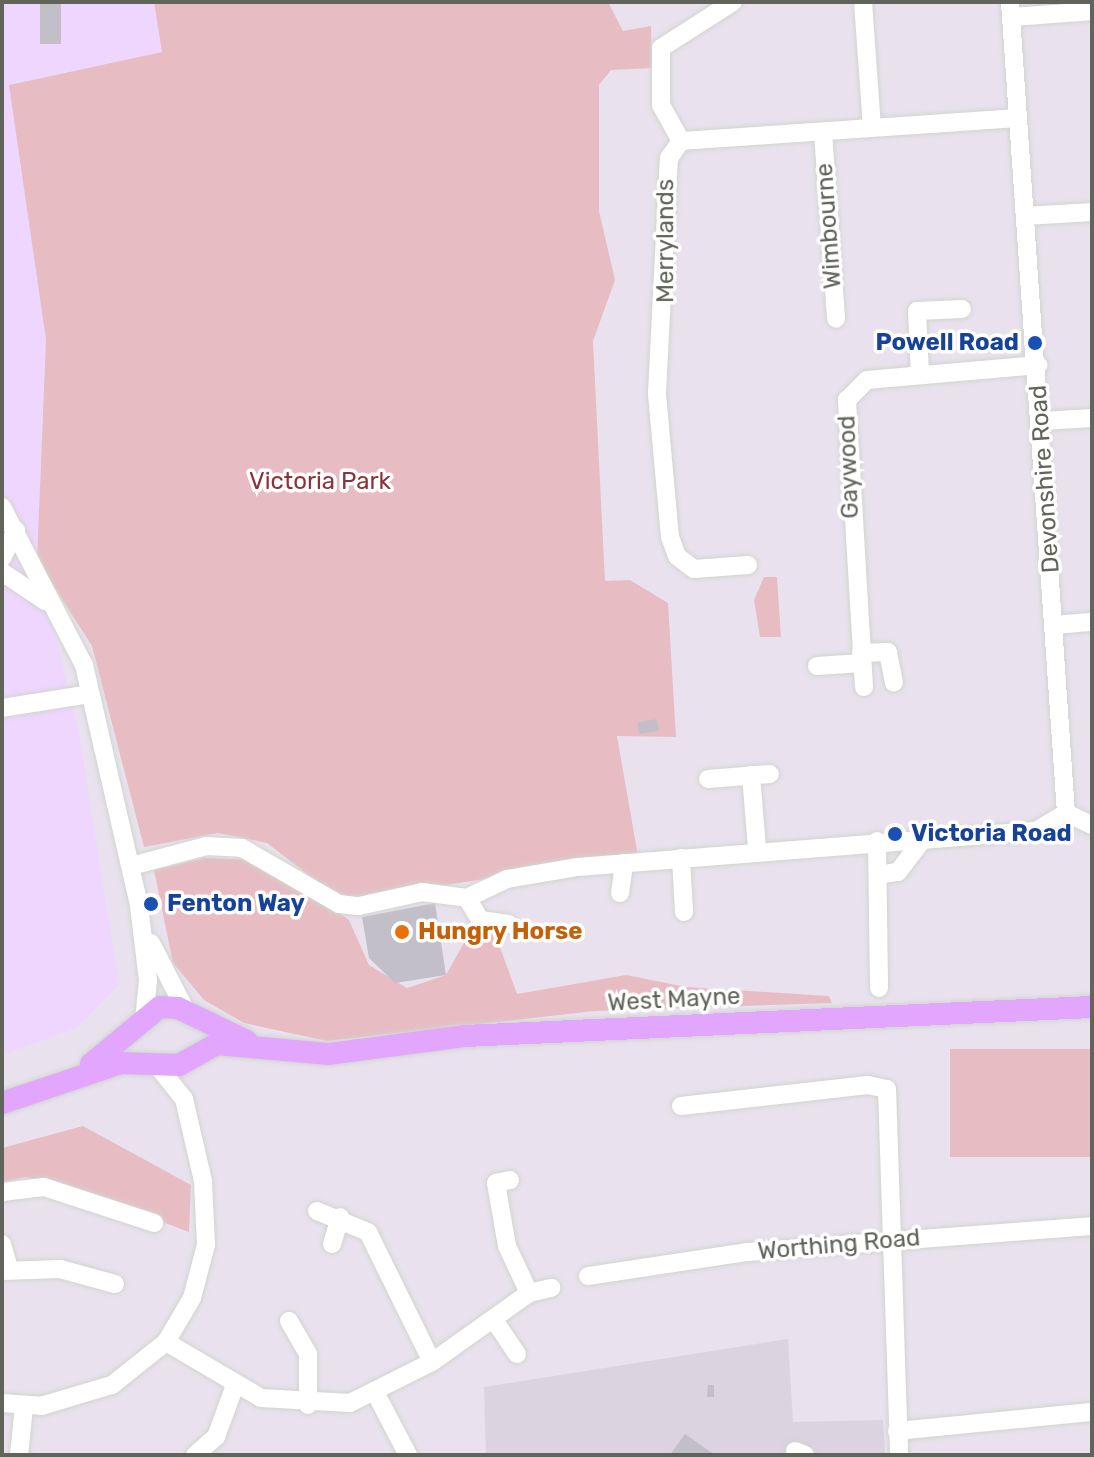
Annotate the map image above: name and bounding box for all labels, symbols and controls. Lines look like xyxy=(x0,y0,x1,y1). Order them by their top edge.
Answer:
street label: Wimbourne xyxy=(810,162,848,290)
street label: Merrylands xyxy=(652,179,680,303)
place label: Powell Road xyxy=(875,329,1019,357)
marker: Powell Road xyxy=(1026,334,1044,352)
street label: Devonshire Road xyxy=(1024,384,1066,574)
street label: Gaywood xyxy=(833,415,865,519)
park label: Victoria Park xyxy=(249,468,391,496)
place label: Victoria Road xyxy=(911,820,1072,848)
marker: Victoria Road xyxy=(886,825,904,843)
place label: Fenton Way xyxy=(167,890,305,918)
marker: Fenton Way xyxy=(142,895,160,913)
place label: Hungry Horse xyxy=(418,918,583,946)
marker: Hungry Horse xyxy=(393,923,411,941)
street label: West Mayne xyxy=(607,982,741,1018)
street label: Worthing Road xyxy=(757,1224,921,1266)

